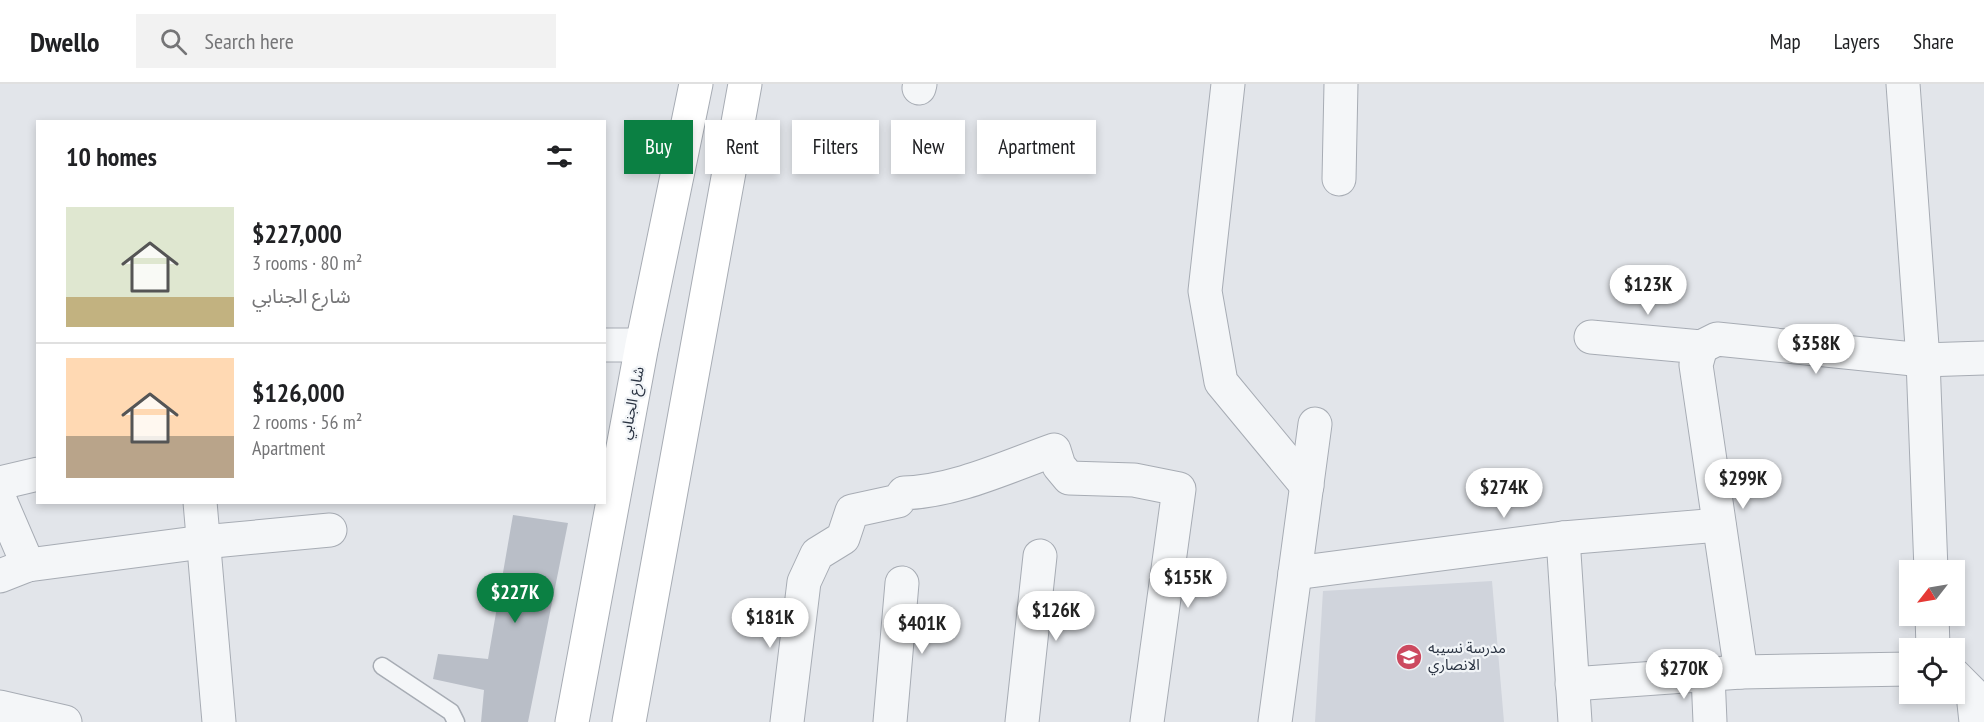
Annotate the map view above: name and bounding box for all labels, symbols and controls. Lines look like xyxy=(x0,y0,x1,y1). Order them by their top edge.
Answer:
search box xyxy=(136,14,556,68)
text: Dwello xyxy=(30,23,100,60)
icon: search xyxy=(157,25,190,58)
text: Search here xyxy=(205,27,294,55)
text: Map xyxy=(1770,28,1801,55)
text: Layers xyxy=(1834,28,1880,55)
text: Share xyxy=(1913,28,1954,55)
chip: Buy xyxy=(624,120,693,174)
chip: Rent xyxy=(705,120,780,174)
chip: Filters xyxy=(792,120,879,174)
chip: New xyxy=(891,120,965,174)
chip: Apartment xyxy=(977,120,1096,174)
text: 10 homes xyxy=(66,140,157,173)
icon: filters xyxy=(543,140,576,173)
text: $227,000 xyxy=(252,217,342,250)
icon: home xyxy=(114,231,186,303)
text: 3 rooms · 80 m² xyxy=(252,250,362,276)
pin: $123K xyxy=(1606,265,1690,316)
text: $123K xyxy=(1624,271,1672,297)
text: شارع الجنابي xyxy=(252,283,351,309)
pin: $358K xyxy=(1774,324,1858,375)
text: $358K xyxy=(1792,330,1840,356)
street label: شارع الجنابي xyxy=(615,365,651,442)
text: $126,000 xyxy=(252,376,345,409)
icon: home xyxy=(114,382,186,454)
text: 2 rooms · 56 m² xyxy=(252,409,362,435)
text: Apartment xyxy=(252,435,325,461)
pin: $299K xyxy=(1701,459,1785,510)
text: $299K xyxy=(1719,465,1767,491)
pin: $274K xyxy=(1462,468,1546,519)
text: $274K xyxy=(1480,474,1528,500)
pin: $155K xyxy=(1146,558,1230,609)
north arrow xyxy=(1899,560,1965,626)
map controls xyxy=(1899,560,1965,704)
text: $155K xyxy=(1164,564,1212,590)
pin: $227K xyxy=(473,573,557,624)
text: $227K xyxy=(491,579,539,605)
pin: $126K xyxy=(1014,591,1098,642)
text: $126K xyxy=(1032,597,1080,623)
pin: $181K xyxy=(728,598,812,649)
text: $181K xyxy=(746,604,794,630)
pin: $401K xyxy=(880,604,964,655)
text: $401K xyxy=(898,610,946,636)
place label: مدرسة نسيبه الانصاري xyxy=(1428,638,1506,676)
button: locate xyxy=(1899,638,1965,704)
school or university icon: مدرسة نسيبه الانصاري xyxy=(1394,642,1424,672)
pin: $270K xyxy=(1642,649,1726,700)
text: $270K xyxy=(1660,655,1708,681)

